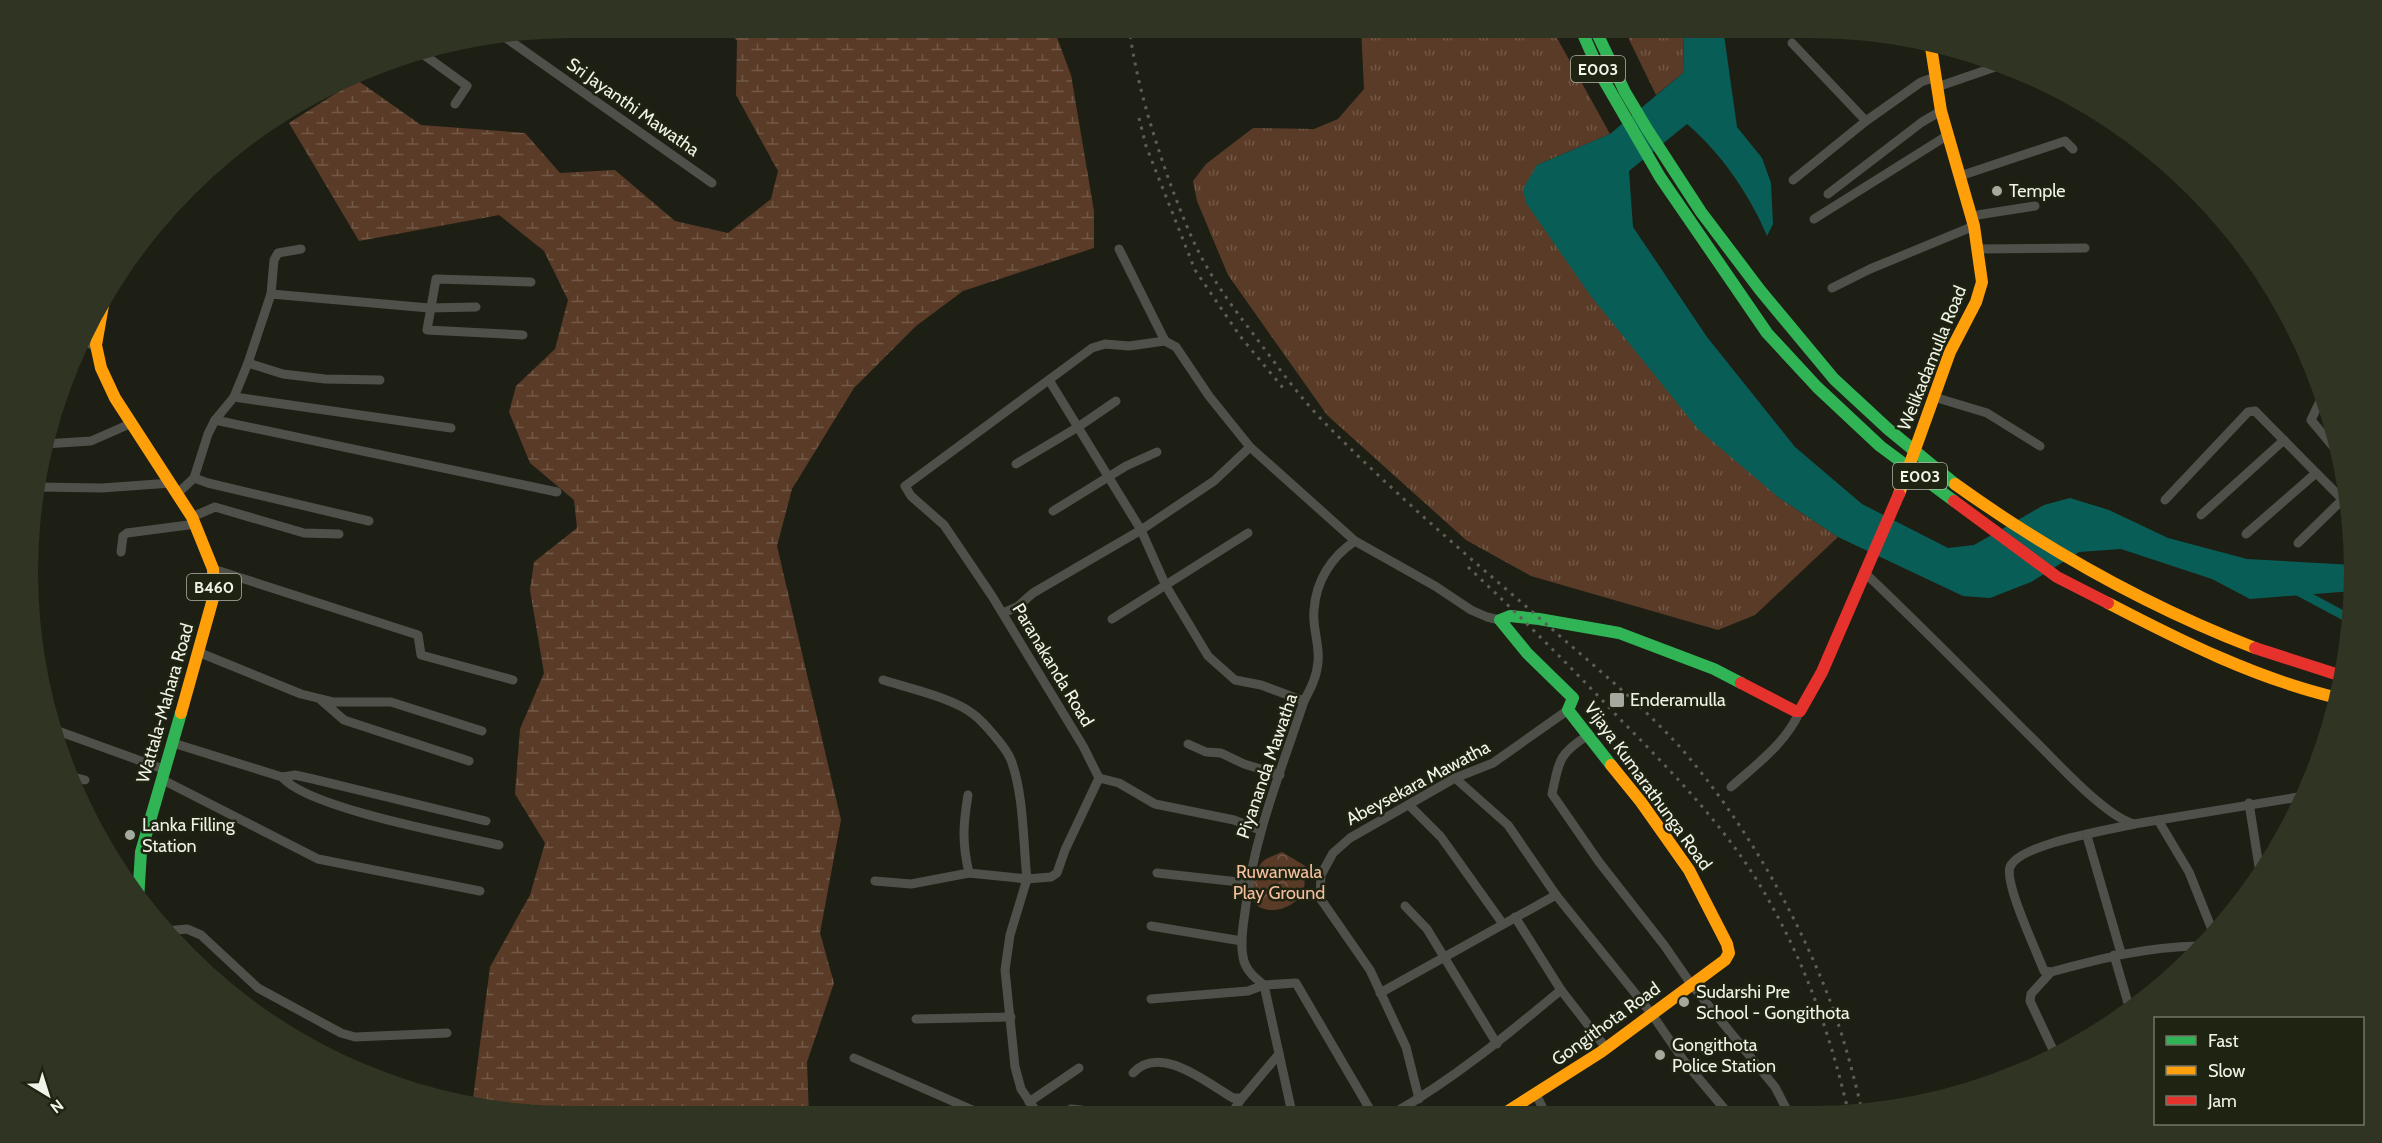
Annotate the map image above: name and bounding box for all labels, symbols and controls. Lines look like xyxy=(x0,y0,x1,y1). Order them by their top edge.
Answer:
street label: Sri Jayanthi Mawatha xyxy=(563,53,704,161)
road number: E003 xyxy=(1571,56,1625,82)
place label: Temple xyxy=(2009,180,2066,202)
marker: Temple xyxy=(1990,184,2004,198)
street label: Welikadamulla Road xyxy=(1893,282,1971,434)
road number: E003 xyxy=(1893,463,1947,489)
road number: B460 xyxy=(187,574,241,600)
street label: Paranakanda Road xyxy=(1008,599,1098,731)
street label: Wattala-Mahara Road xyxy=(132,621,198,785)
place label: Enderamulla xyxy=(1630,689,1726,711)
street label: Piyananda Mawatha xyxy=(1232,690,1302,841)
marker: Enderamulla xyxy=(1608,691,1626,709)
street label: Vijaya Kumarathunga Road xyxy=(1579,697,1717,875)
street label: Abeysekara Mawatha xyxy=(1342,736,1494,830)
place label: Lanka Filling Station xyxy=(142,814,236,857)
marker: Lanka Filling Station xyxy=(123,828,137,842)
park label: Ruwanwala Play Ground xyxy=(1233,861,1325,904)
street label: Gongithota Road xyxy=(1548,977,1664,1071)
place label: Sudarshi Pre School - Gongithota xyxy=(1696,981,1850,1024)
marker: Sudarshi Pre School - Gongithota xyxy=(1677,995,1691,1009)
legend xyxy=(2154,1017,2364,1125)
text: Fast xyxy=(2208,1030,2239,1052)
place label: Gongithota Police Station xyxy=(1672,1034,1776,1077)
marker: Gongithota Police Station xyxy=(1653,1048,1667,1062)
text: Slow xyxy=(2208,1060,2245,1082)
north arrow xyxy=(18,1065,78,1125)
text: Jam xyxy=(2207,1090,2237,1112)
text: N xyxy=(47,1095,67,1117)

